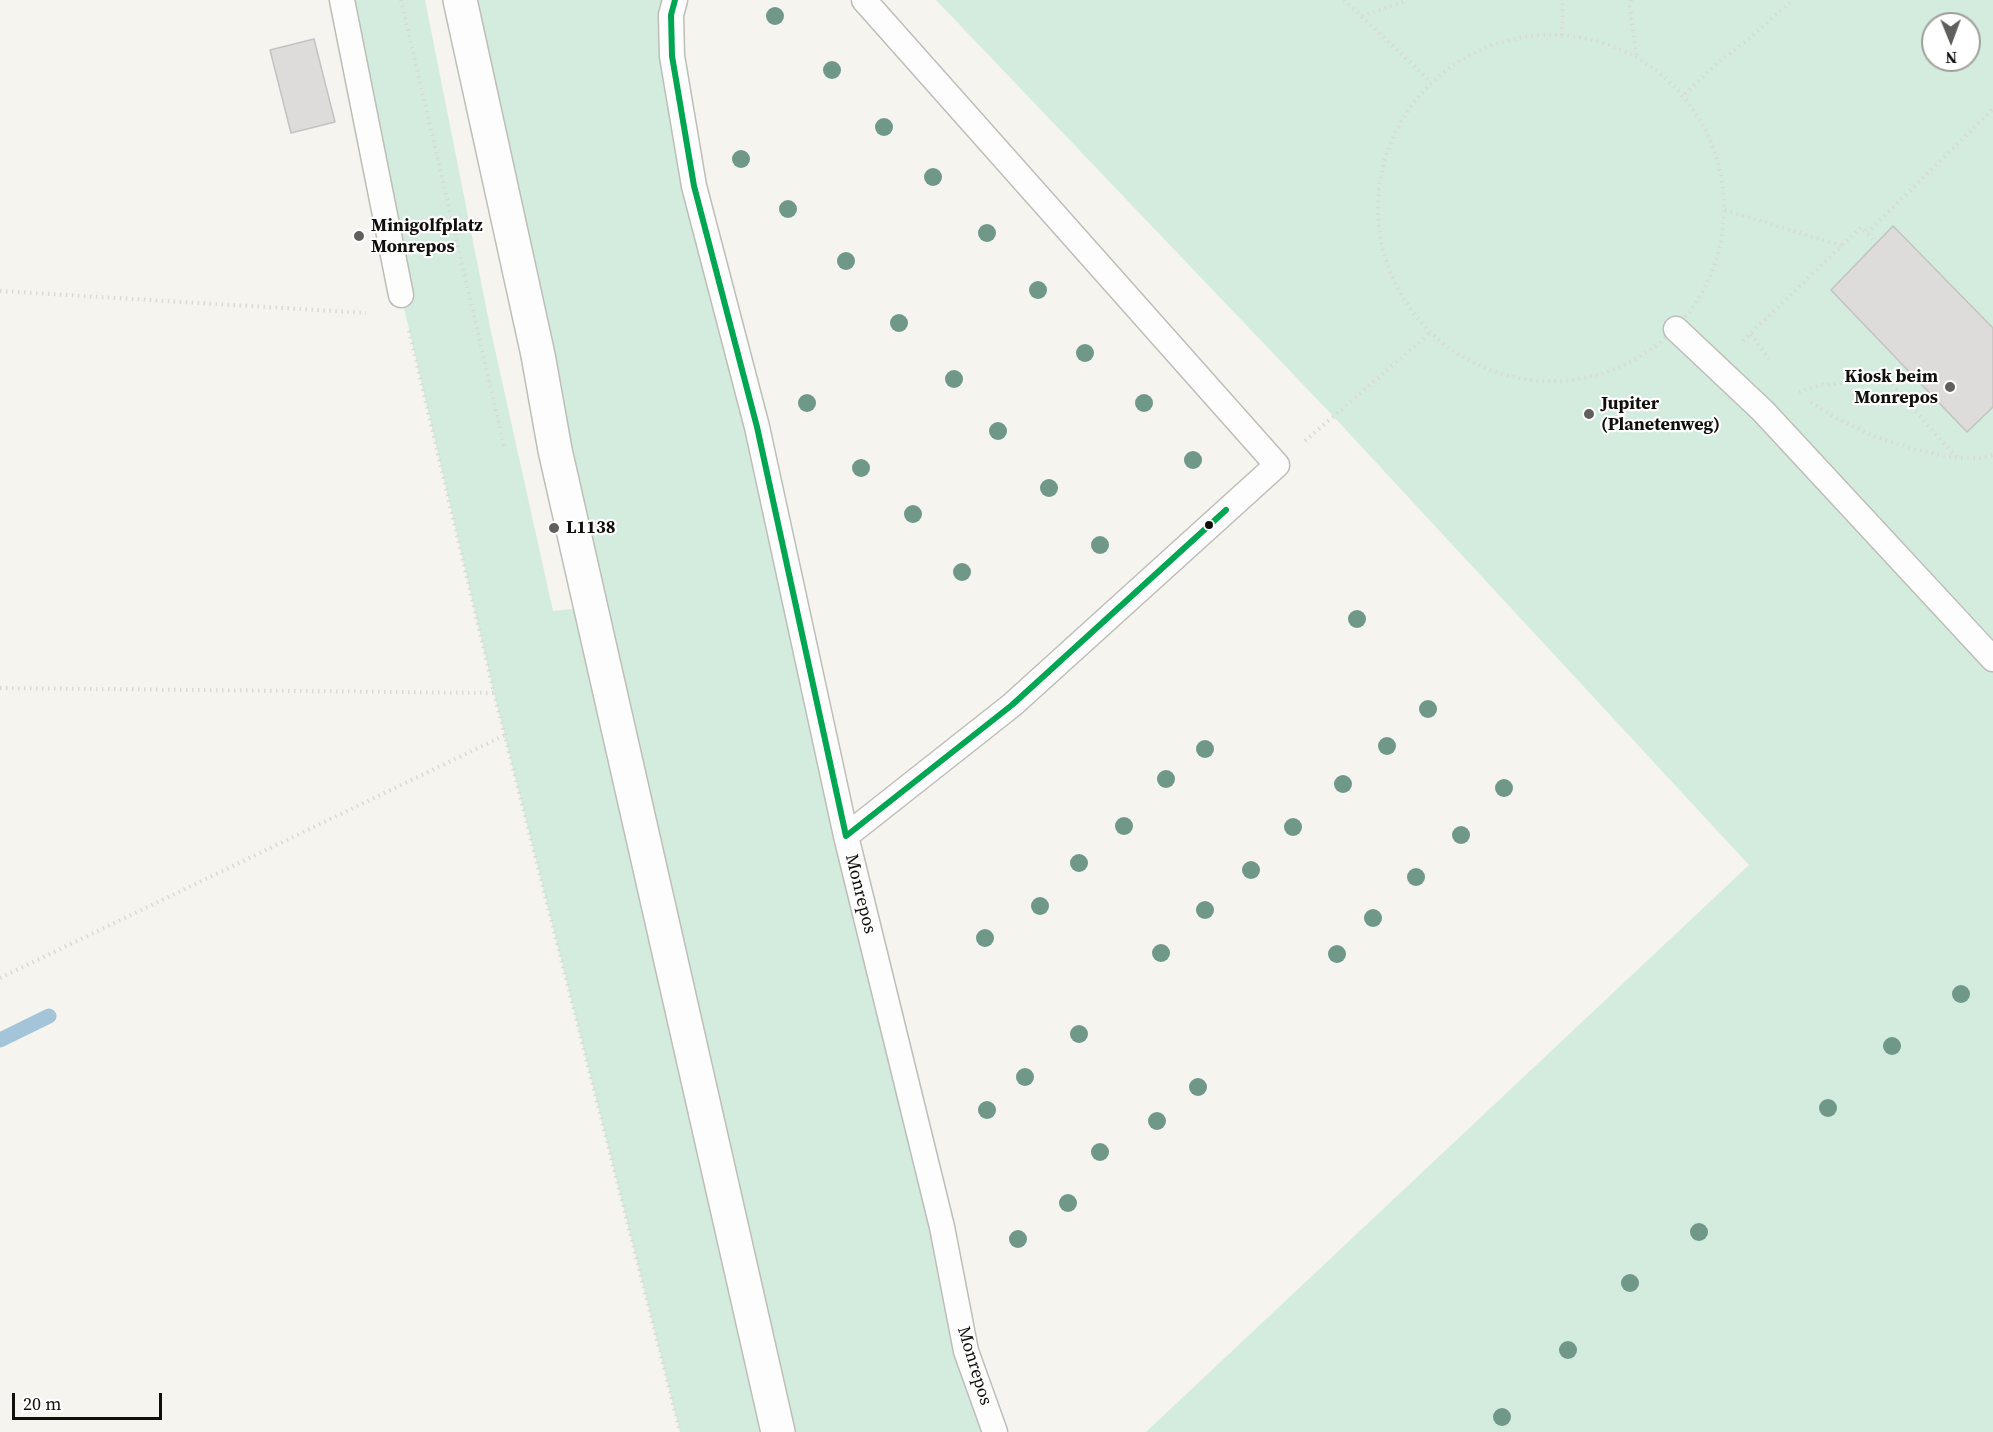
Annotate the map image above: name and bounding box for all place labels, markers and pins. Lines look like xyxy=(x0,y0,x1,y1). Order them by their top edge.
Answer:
place label: Minigolfplatz Monrepos xyxy=(371,215,483,258)
marker: Minigolfplatz Monrepos xyxy=(352,229,366,243)
place label: Kiosk beim Monrepos xyxy=(1845,366,1938,409)
marker: Kiosk beim Monrepos xyxy=(1943,380,1957,394)
place label: Jupiter (Planetenweg) xyxy=(1601,393,1720,436)
marker: Jupiter (Planetenweg) xyxy=(1582,407,1596,421)
place label: L1138 xyxy=(566,517,615,539)
unlabelled marker xyxy=(1203,519,1215,531)
marker: L1138 xyxy=(547,521,561,535)

